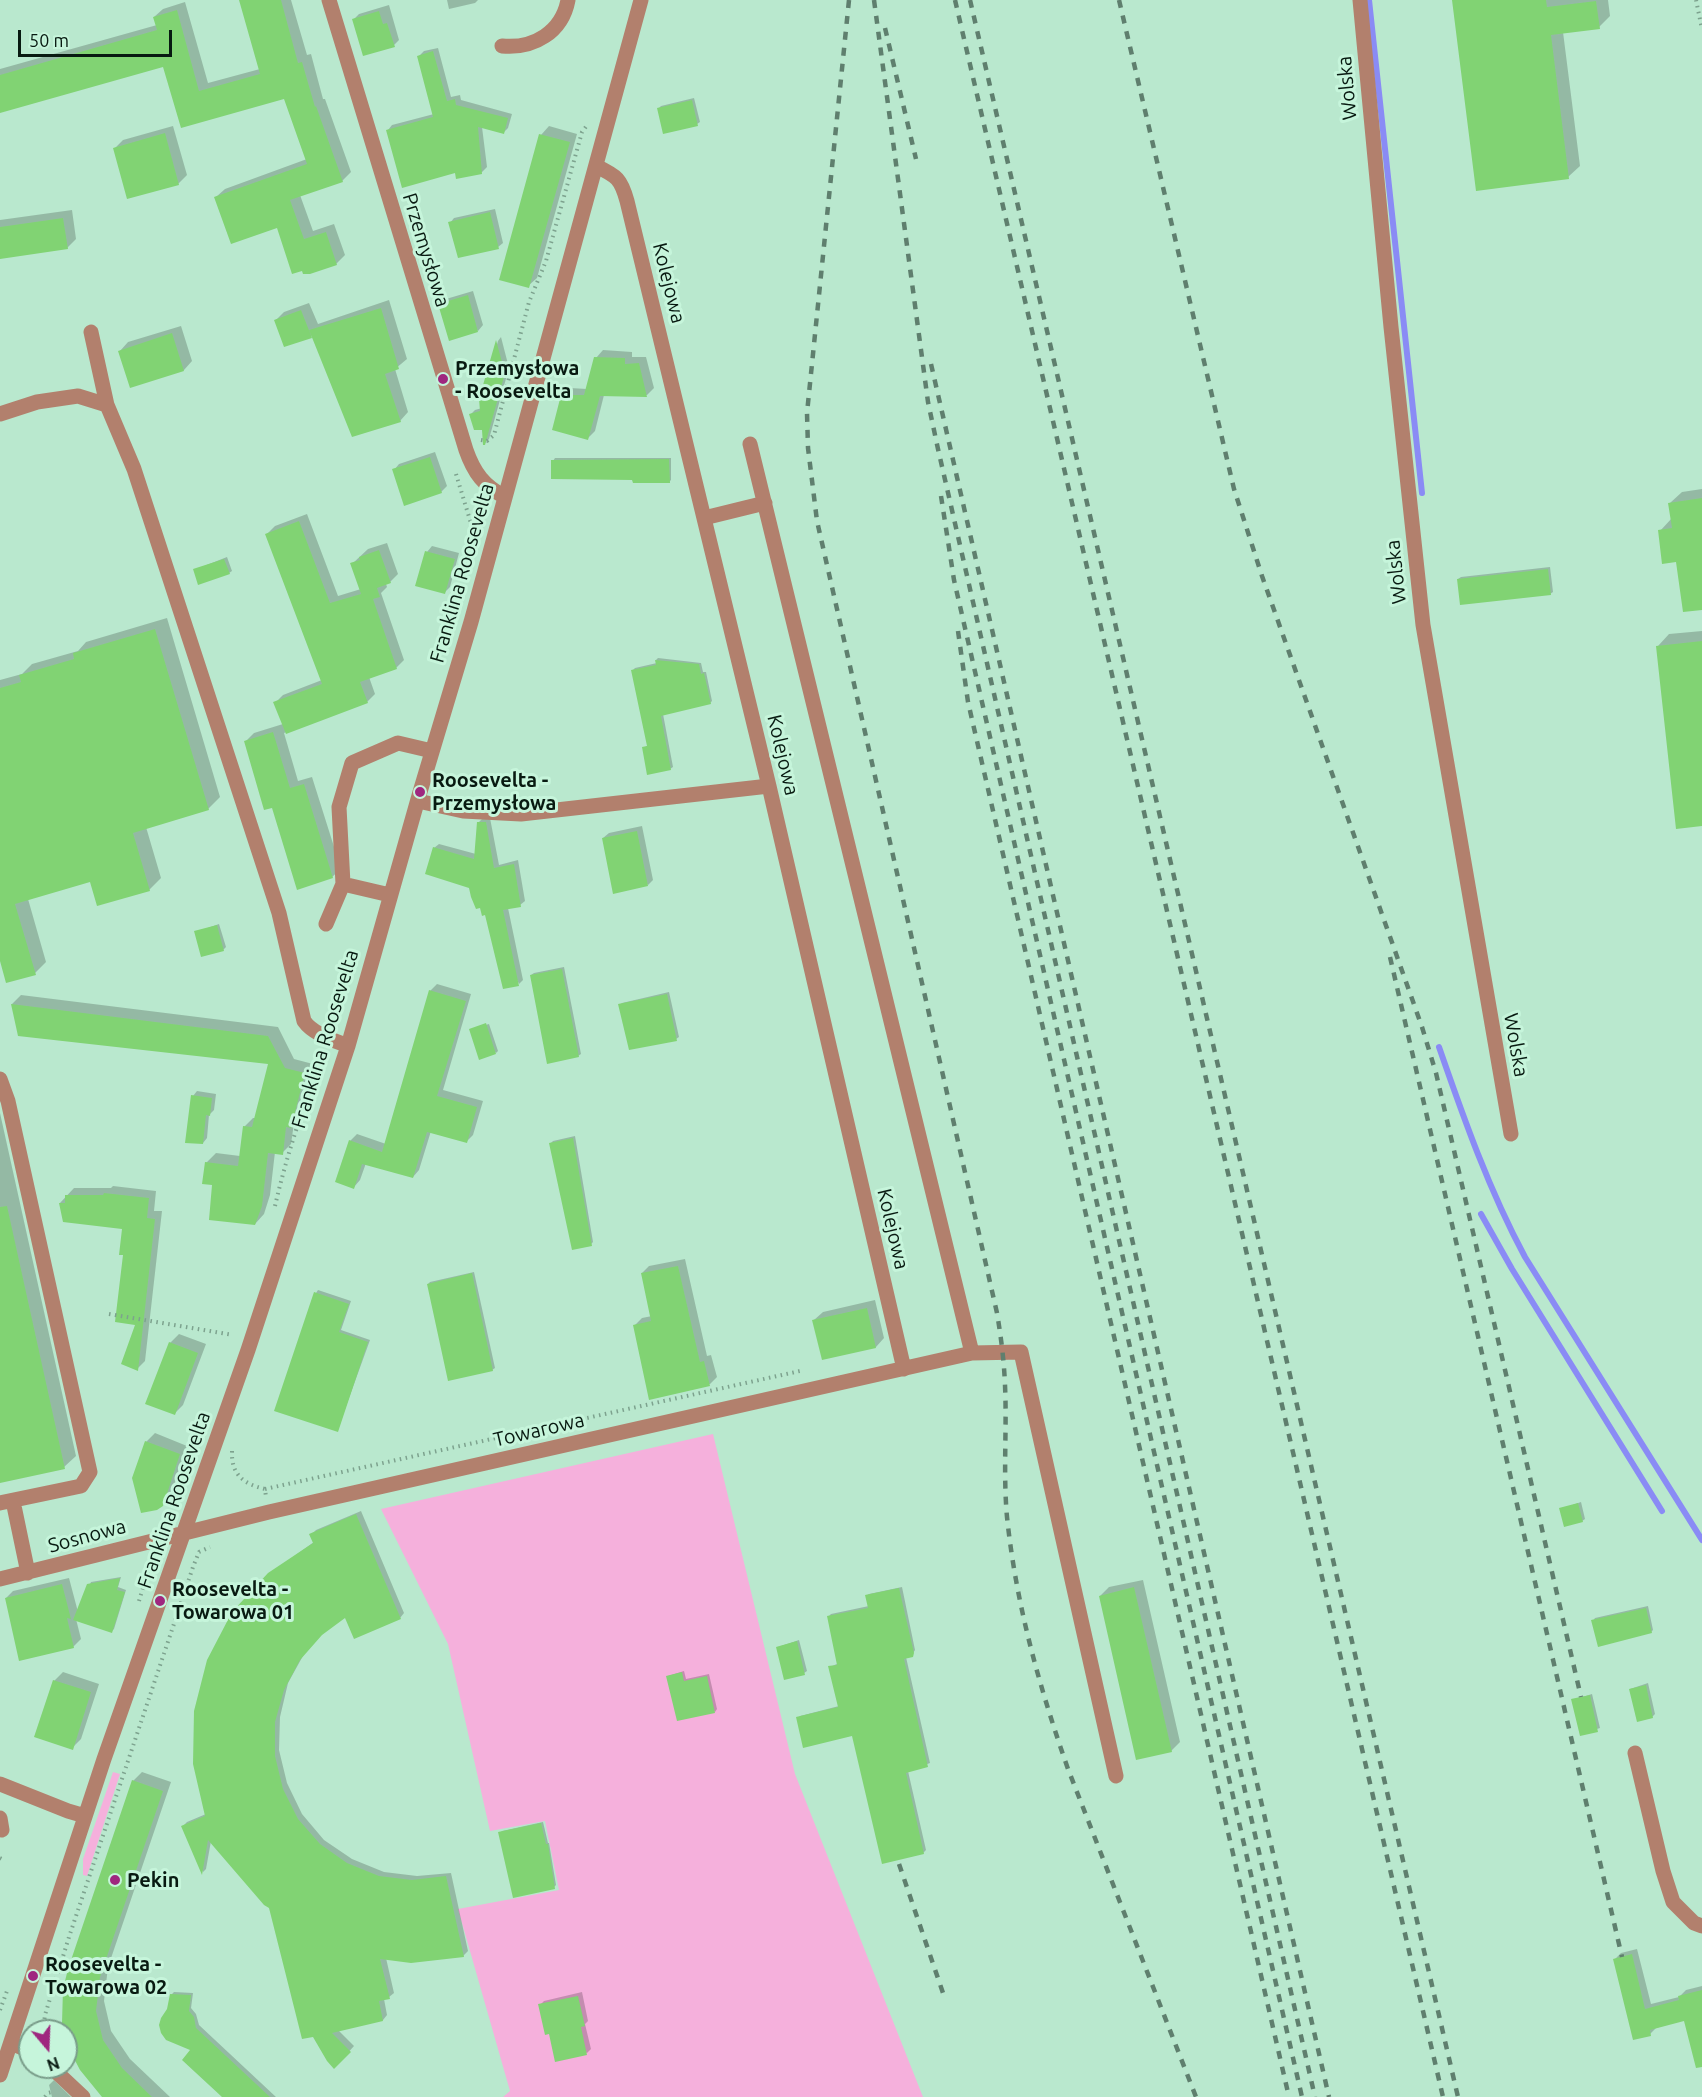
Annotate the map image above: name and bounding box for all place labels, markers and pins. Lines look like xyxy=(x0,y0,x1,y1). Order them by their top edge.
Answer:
place label: Przemysłowa - Roosevelta xyxy=(455,356,579,403)
marker: Przemysłowa - Roosevelta xyxy=(436,372,450,386)
place label: Roosevelta - Przemysłowa xyxy=(432,768,556,815)
marker: Roosevelta - Przemysłowa xyxy=(413,785,427,799)
place label: Roosevelta - Towarowa 01 xyxy=(172,1577,294,1624)
marker: Roosevelta - Towarowa 01 xyxy=(153,1594,167,1608)
place label: Pekin xyxy=(127,1868,179,1892)
marker: Pekin xyxy=(108,1873,122,1887)
place label: Roosevelta - Towarowa 02 xyxy=(45,1952,167,1999)
marker: Roosevelta - Towarowa 02 xyxy=(26,1969,40,1983)

